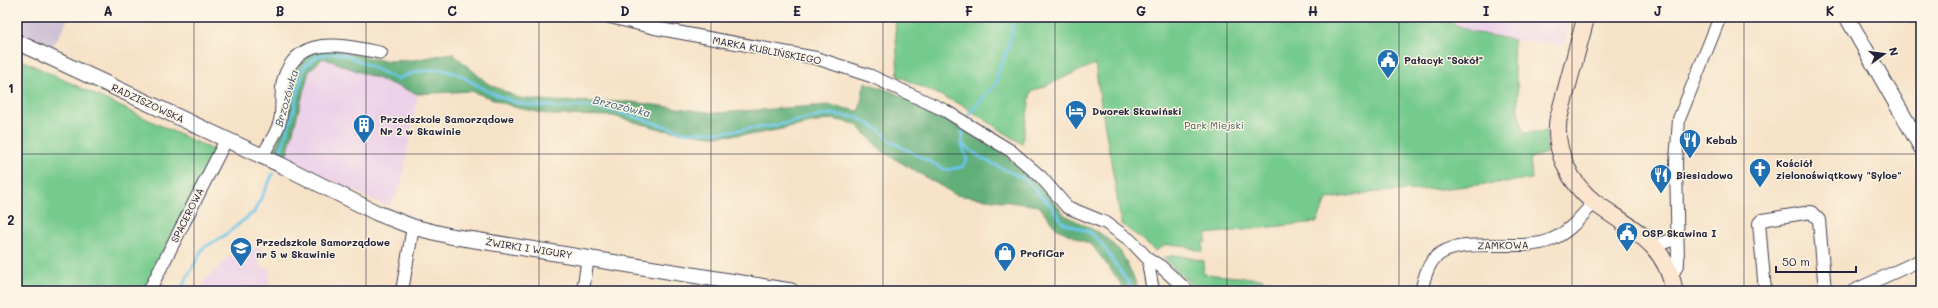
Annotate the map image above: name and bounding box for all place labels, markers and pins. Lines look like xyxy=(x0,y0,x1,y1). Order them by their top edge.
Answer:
public building icon: Pałacyk "Sokół" xyxy=(1375,47,1401,80)
place label: Pałacyk "Sokół" xyxy=(1404,53,1483,67)
hotel icon: Dworek Skawiński xyxy=(1063,98,1089,131)
place label: Dworek Skawiński xyxy=(1092,104,1182,118)
building icon: Przedszkole Samorządowe Nr 2 w Skawinie xyxy=(351,112,377,145)
place label: Przedszkole Samorządowe Nr 2 w Skawinie xyxy=(380,112,514,138)
restaurant icon: Kebab xyxy=(1677,127,1703,160)
place label: Kebab xyxy=(1706,133,1737,147)
church icon: Kościół zielonoświątkowy "Syloe" xyxy=(1747,156,1773,189)
place label: Kościół zielonoświątkowy "Syloe" xyxy=(1776,156,1902,182)
restaurant icon: Biesiadowo xyxy=(1648,162,1674,195)
place label: Biesiadowo xyxy=(1676,168,1733,182)
public building icon: OSP Skawina I xyxy=(1614,220,1640,253)
place label: OSP Skawina I xyxy=(1642,226,1716,240)
school or university icon: Przedszkole Samorządowe nr 5 w Skawinie xyxy=(228,235,254,268)
place label: Przedszkole Samorządowe nr 5 w Skawinie xyxy=(256,235,390,261)
shop icon: ProfiCar xyxy=(992,240,1018,273)
place label: ProfiCar xyxy=(1020,246,1065,260)

